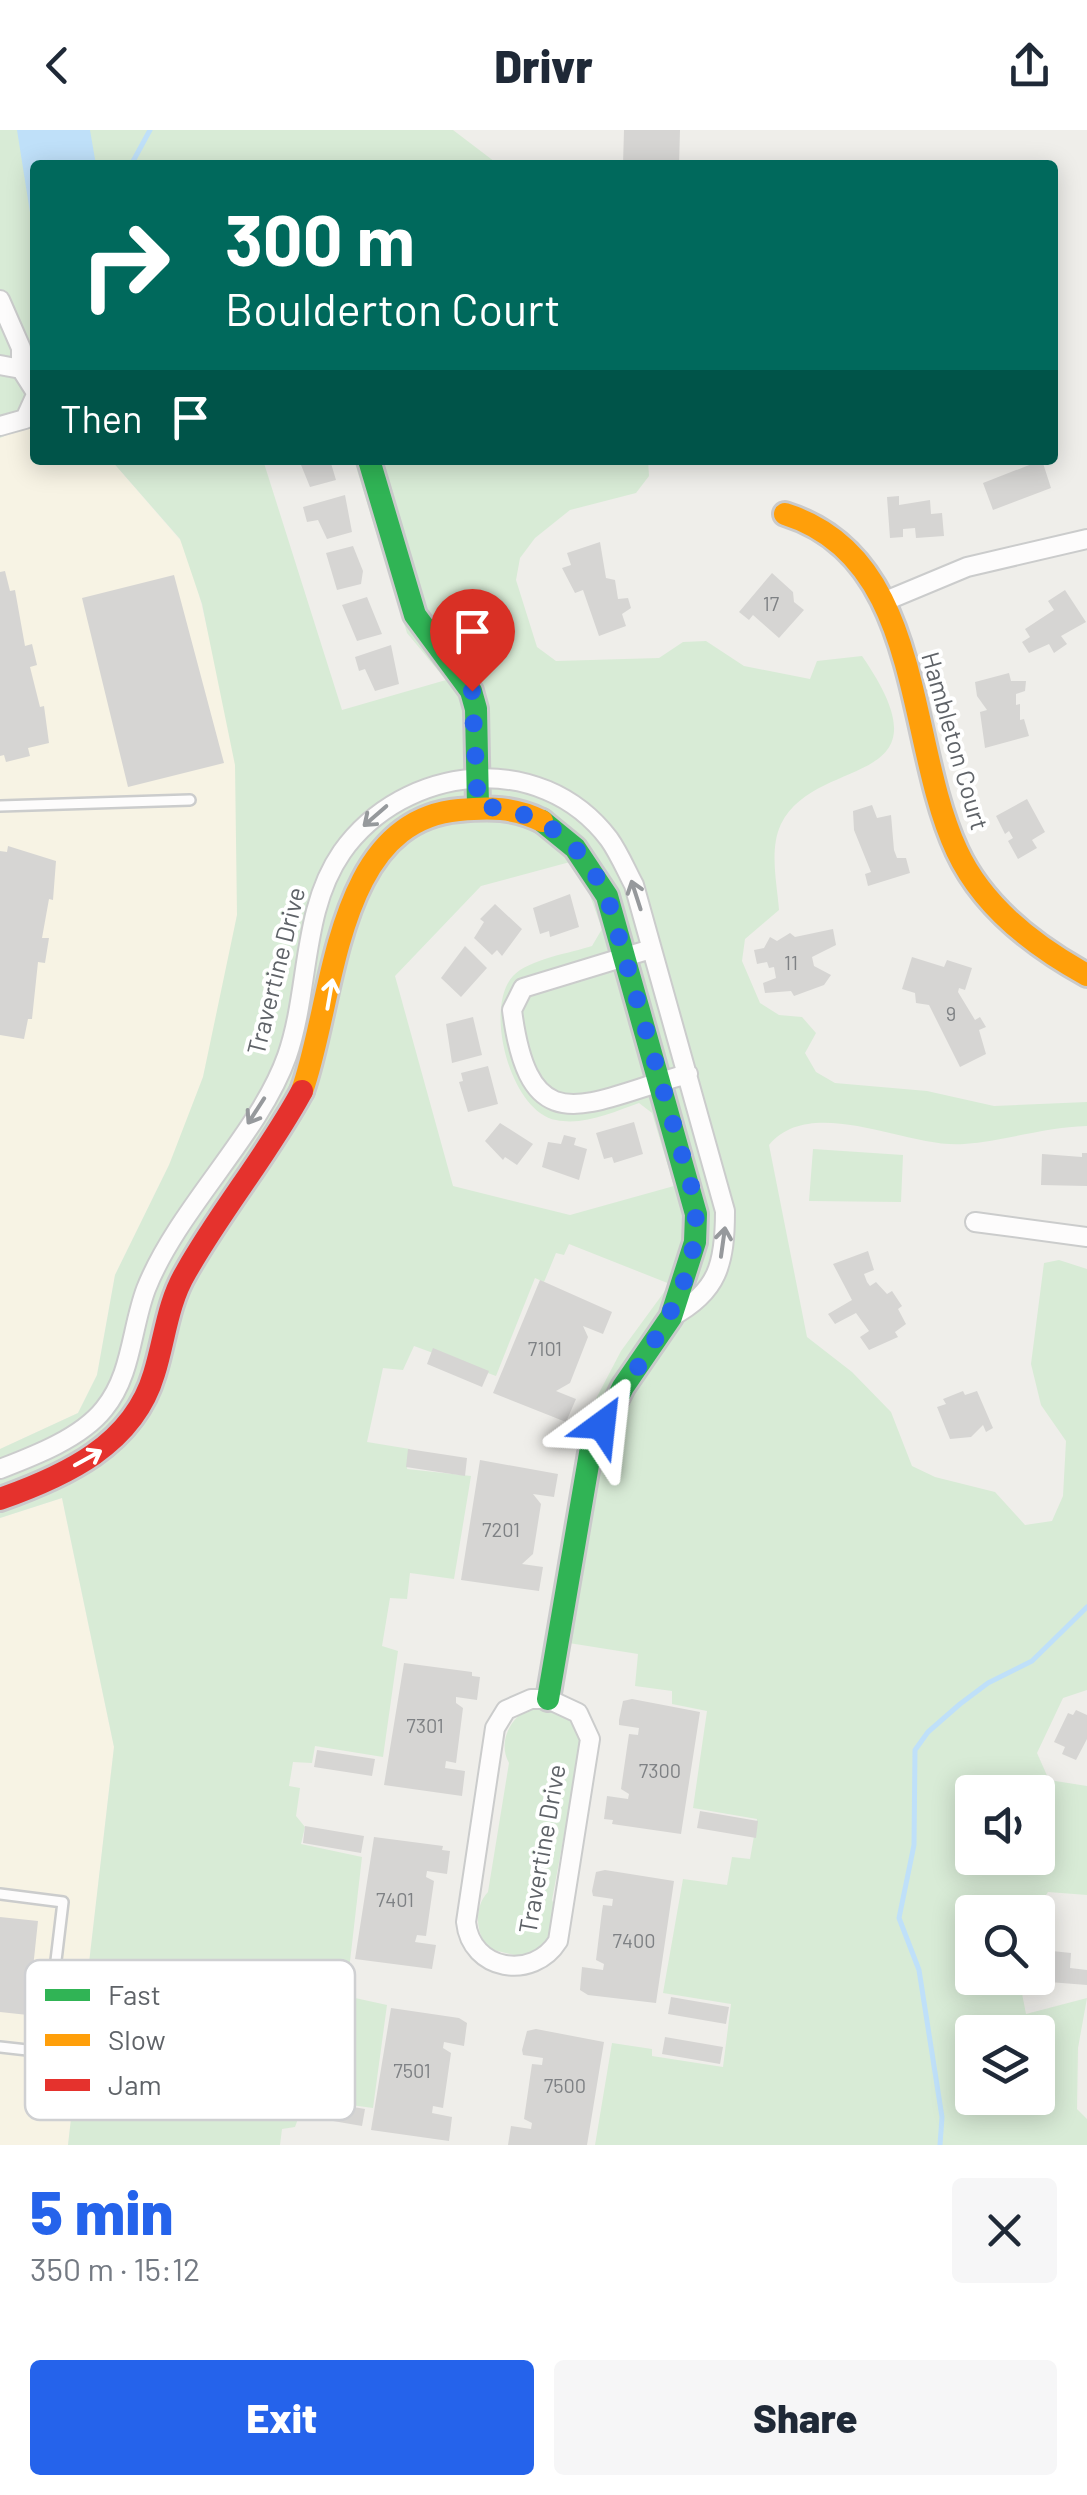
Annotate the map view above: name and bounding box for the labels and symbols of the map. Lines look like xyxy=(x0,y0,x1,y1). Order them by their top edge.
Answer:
pin xyxy=(430,589,515,692)
house number: 17 xyxy=(763,591,780,615)
street label: Hambleton Court xyxy=(916,648,996,833)
one-way arrow xyxy=(362,805,388,827)
one-way arrow xyxy=(625,880,643,911)
street label: Travertine Drive xyxy=(240,884,310,1058)
house number: 11 xyxy=(784,950,798,974)
one-way arrow xyxy=(321,978,340,1010)
house number: 9 xyxy=(946,1001,956,1025)
one-way arrow xyxy=(245,1097,266,1125)
one-way arrow xyxy=(714,1226,732,1259)
house number: 7101 xyxy=(528,1336,562,1360)
position arrow xyxy=(550,1373,654,1477)
one-way arrow xyxy=(73,1448,102,1468)
house number: 7201 xyxy=(482,1517,520,1541)
house number: 7301 xyxy=(406,1713,444,1737)
house number: 7300 xyxy=(639,1758,681,1782)
street label: Travertine Drive xyxy=(511,1762,571,1936)
house number: 7401 xyxy=(376,1887,414,1911)
house number: 7400 xyxy=(612,1928,656,1952)
legend xyxy=(25,1960,355,2120)
text: Fast xyxy=(108,1977,161,2011)
text: Slow xyxy=(108,2022,166,2056)
house number: 7501 xyxy=(393,2058,431,2082)
text: Jam xyxy=(108,2067,162,2101)
house number: 7500 xyxy=(544,2073,586,2097)

